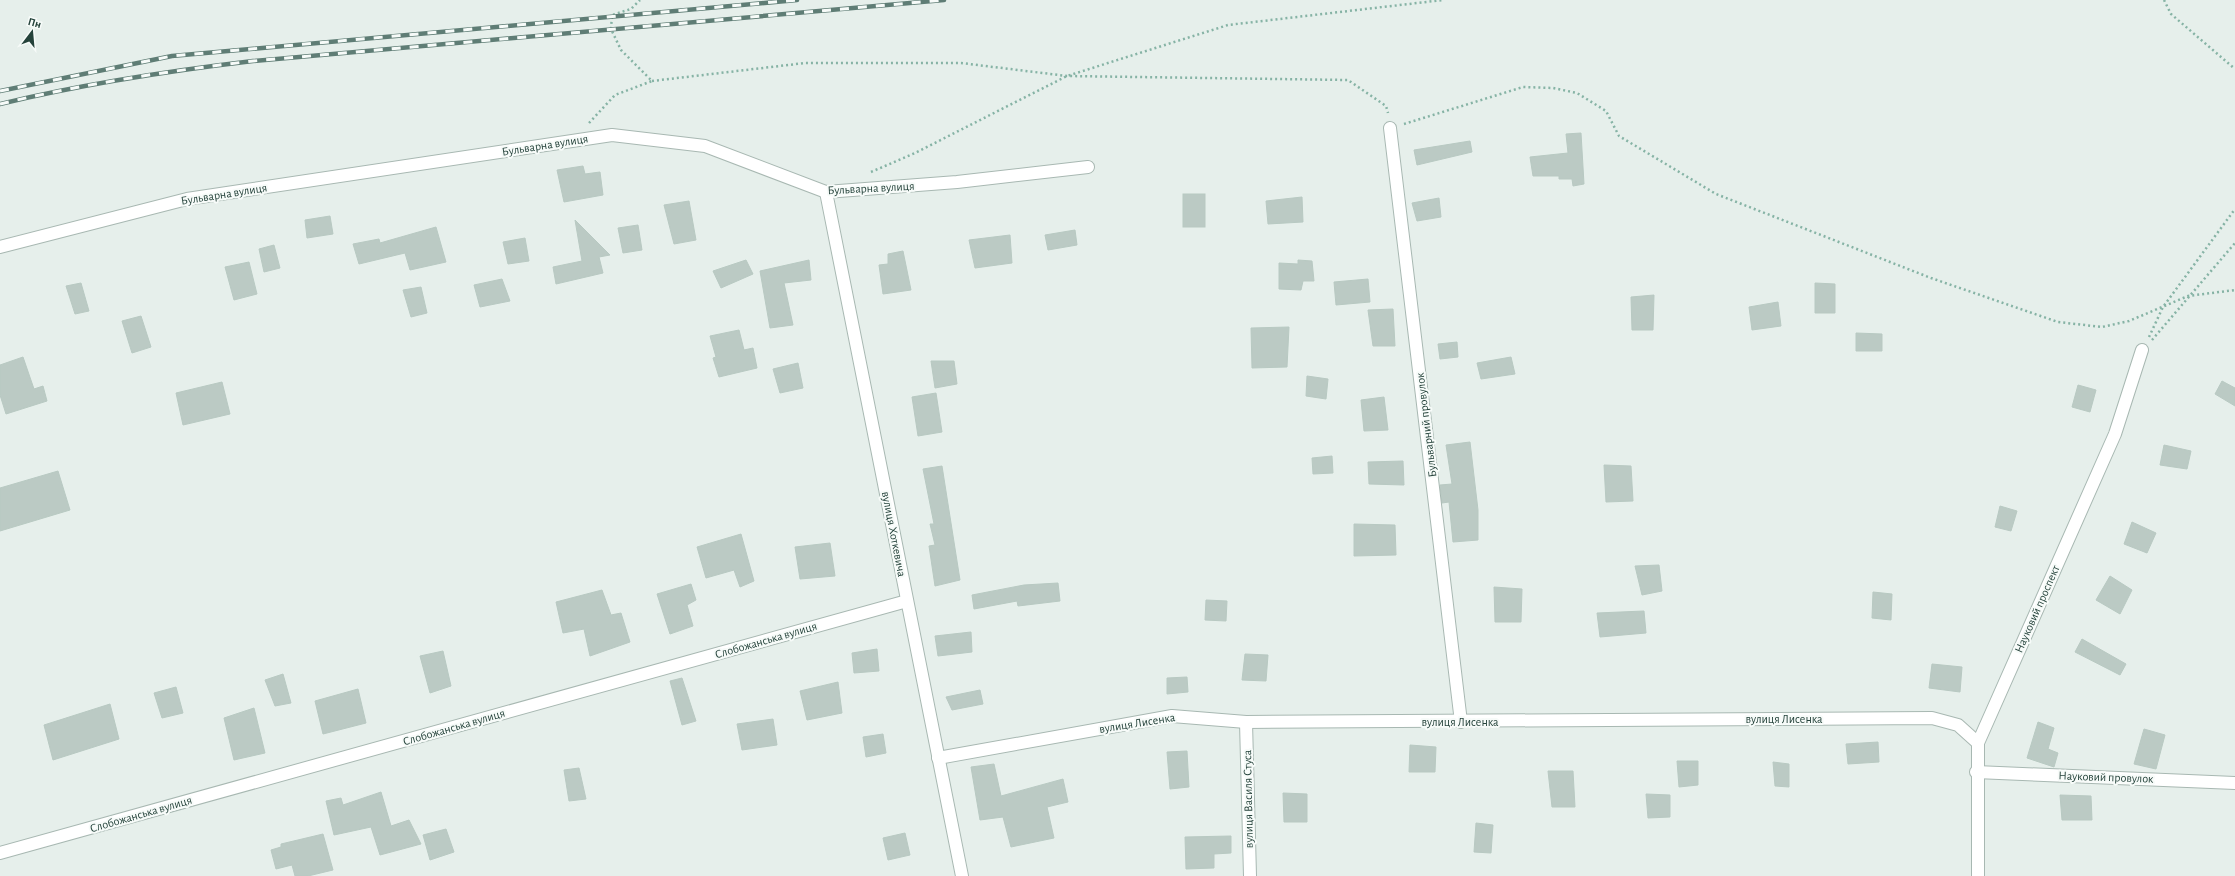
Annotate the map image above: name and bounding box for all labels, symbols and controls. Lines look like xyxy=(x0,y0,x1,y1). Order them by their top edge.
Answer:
north arrow xyxy=(12,12,52,52)
text: Пн xyxy=(27,16,43,30)
street label: Бульварна вулиця xyxy=(501,132,589,159)
street label: Бульварна вулиця xyxy=(827,180,915,197)
street label: Бульварна вулиця xyxy=(180,181,268,208)
street label: Бульварний провулок xyxy=(1414,371,1439,478)
street label: вулиця Хоткевича xyxy=(879,490,908,578)
street label: Науковий проспект xyxy=(2012,563,2063,655)
street label: Слобожанська вулиця xyxy=(714,620,819,661)
street label: Слобожанська вулиця xyxy=(402,707,507,748)
street label: вулиця Лисенка xyxy=(1098,711,1177,736)
street label: вулиця Лисенка xyxy=(1746,713,1823,726)
street label: вулиця Лисенка xyxy=(1422,716,1499,729)
street label: вулиця Василя Стуса xyxy=(1241,749,1256,848)
street label: Науковий провулок xyxy=(2058,769,2154,786)
street label: Слобожанська вулиця xyxy=(89,794,194,835)

